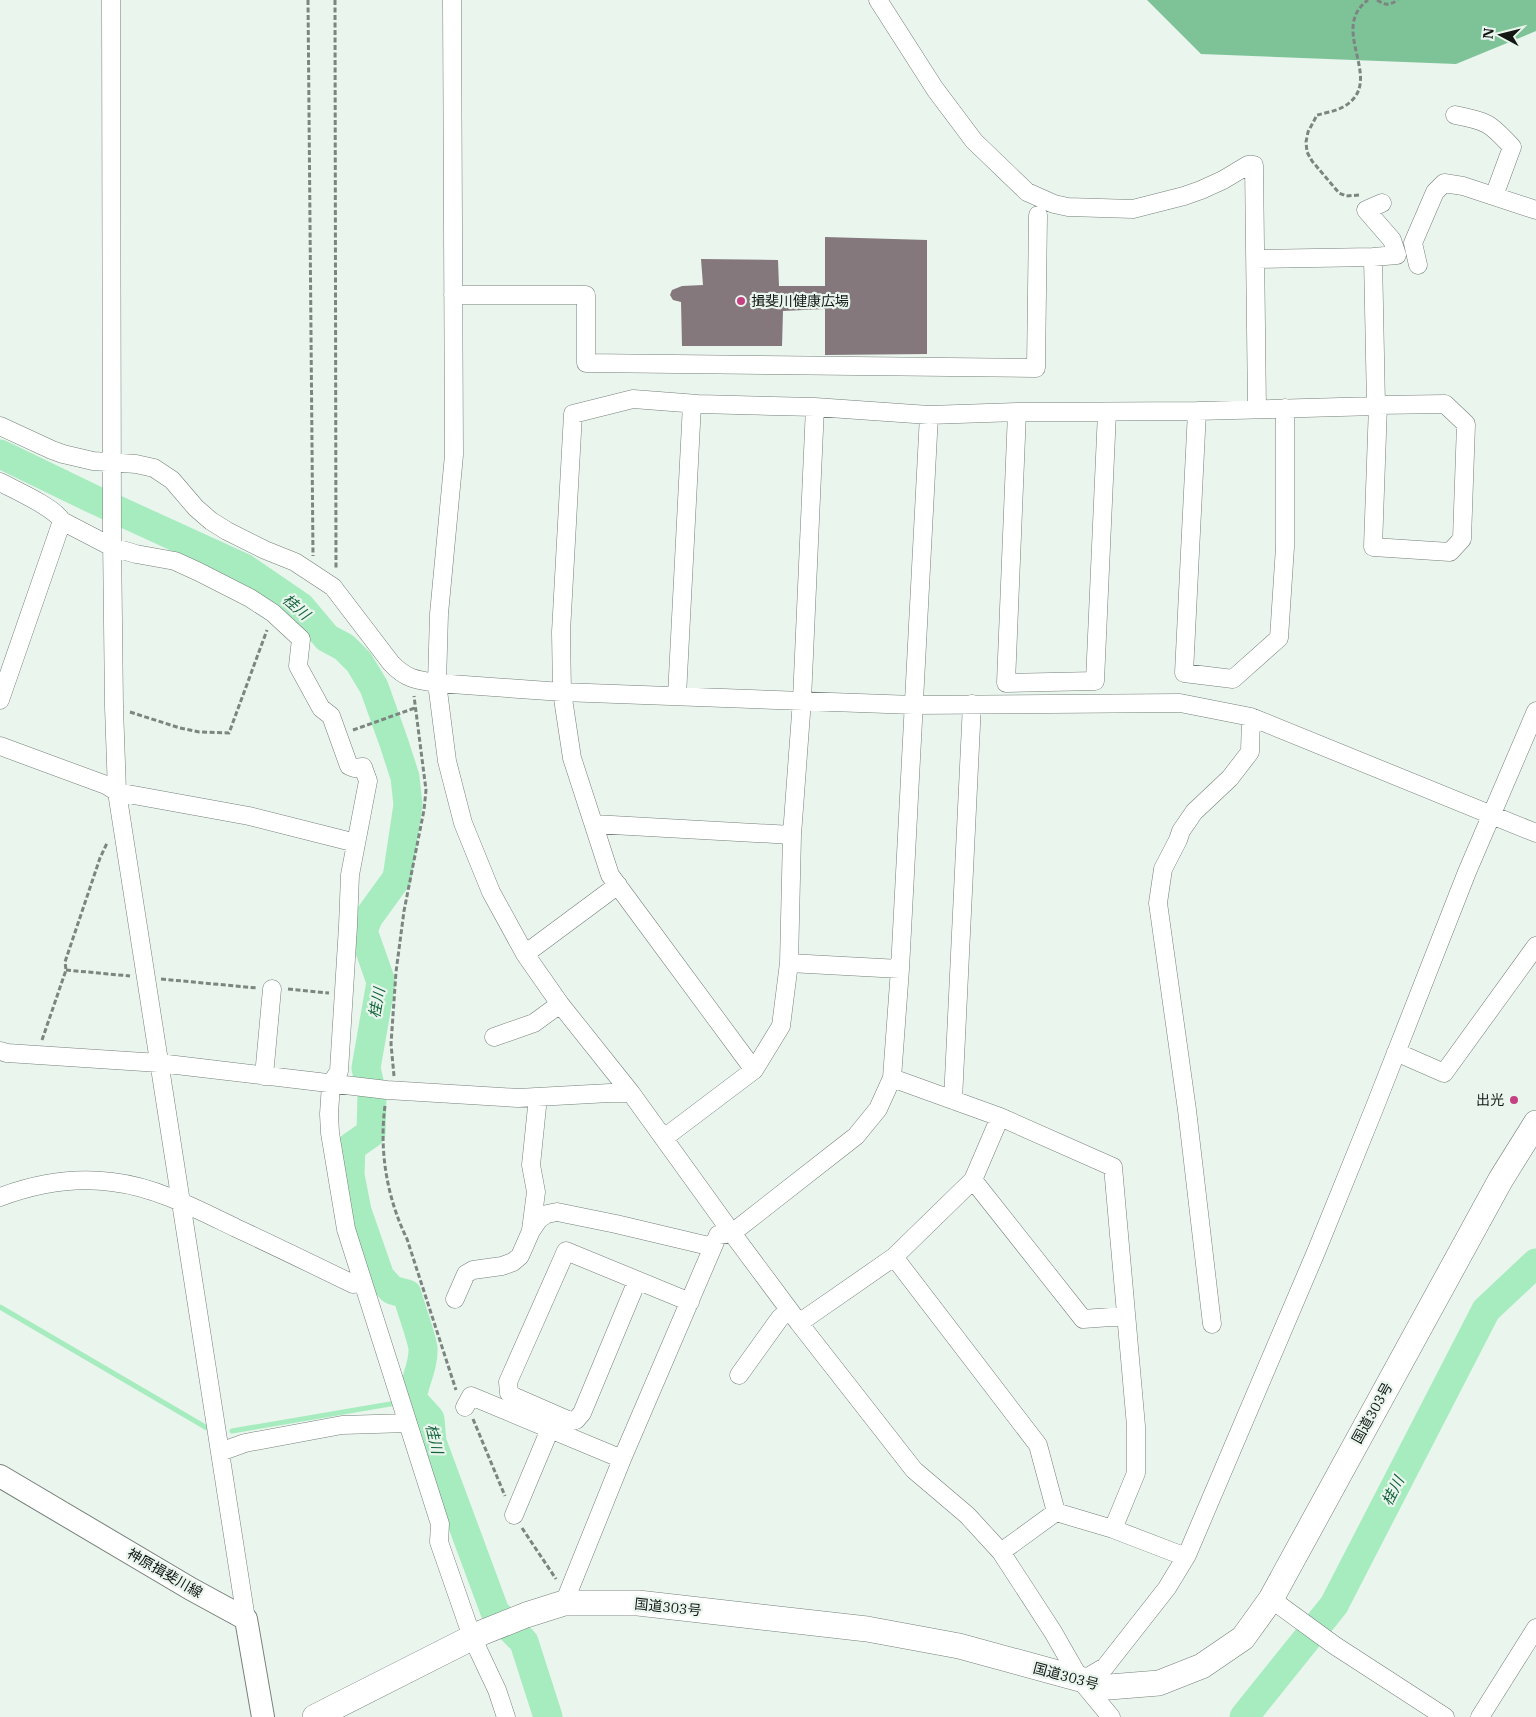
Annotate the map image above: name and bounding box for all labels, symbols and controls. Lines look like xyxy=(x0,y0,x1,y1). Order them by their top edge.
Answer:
north arrow xyxy=(1476,10,1526,60)
text: N xyxy=(1478,27,1498,40)
place label: 揖斐川健康広場 xyxy=(751,292,849,310)
marker: 揖斐川健康広場 xyxy=(735,295,747,307)
water label: 桂川 xyxy=(279,590,315,625)
water label: 桂川 xyxy=(365,985,389,1019)
place label: 出光 xyxy=(1476,1091,1504,1109)
marker: 出光 xyxy=(1508,1094,1520,1106)
street label: 国道303号 xyxy=(1348,1379,1396,1447)
water label: 桂川 xyxy=(422,1422,448,1458)
water label: 桂川 xyxy=(1377,1471,1409,1508)
street label: 神原揖斐川線 xyxy=(124,1544,206,1602)
street label: 国道303号 xyxy=(634,1595,702,1619)
street label: 国道303号 xyxy=(1031,1659,1101,1693)

